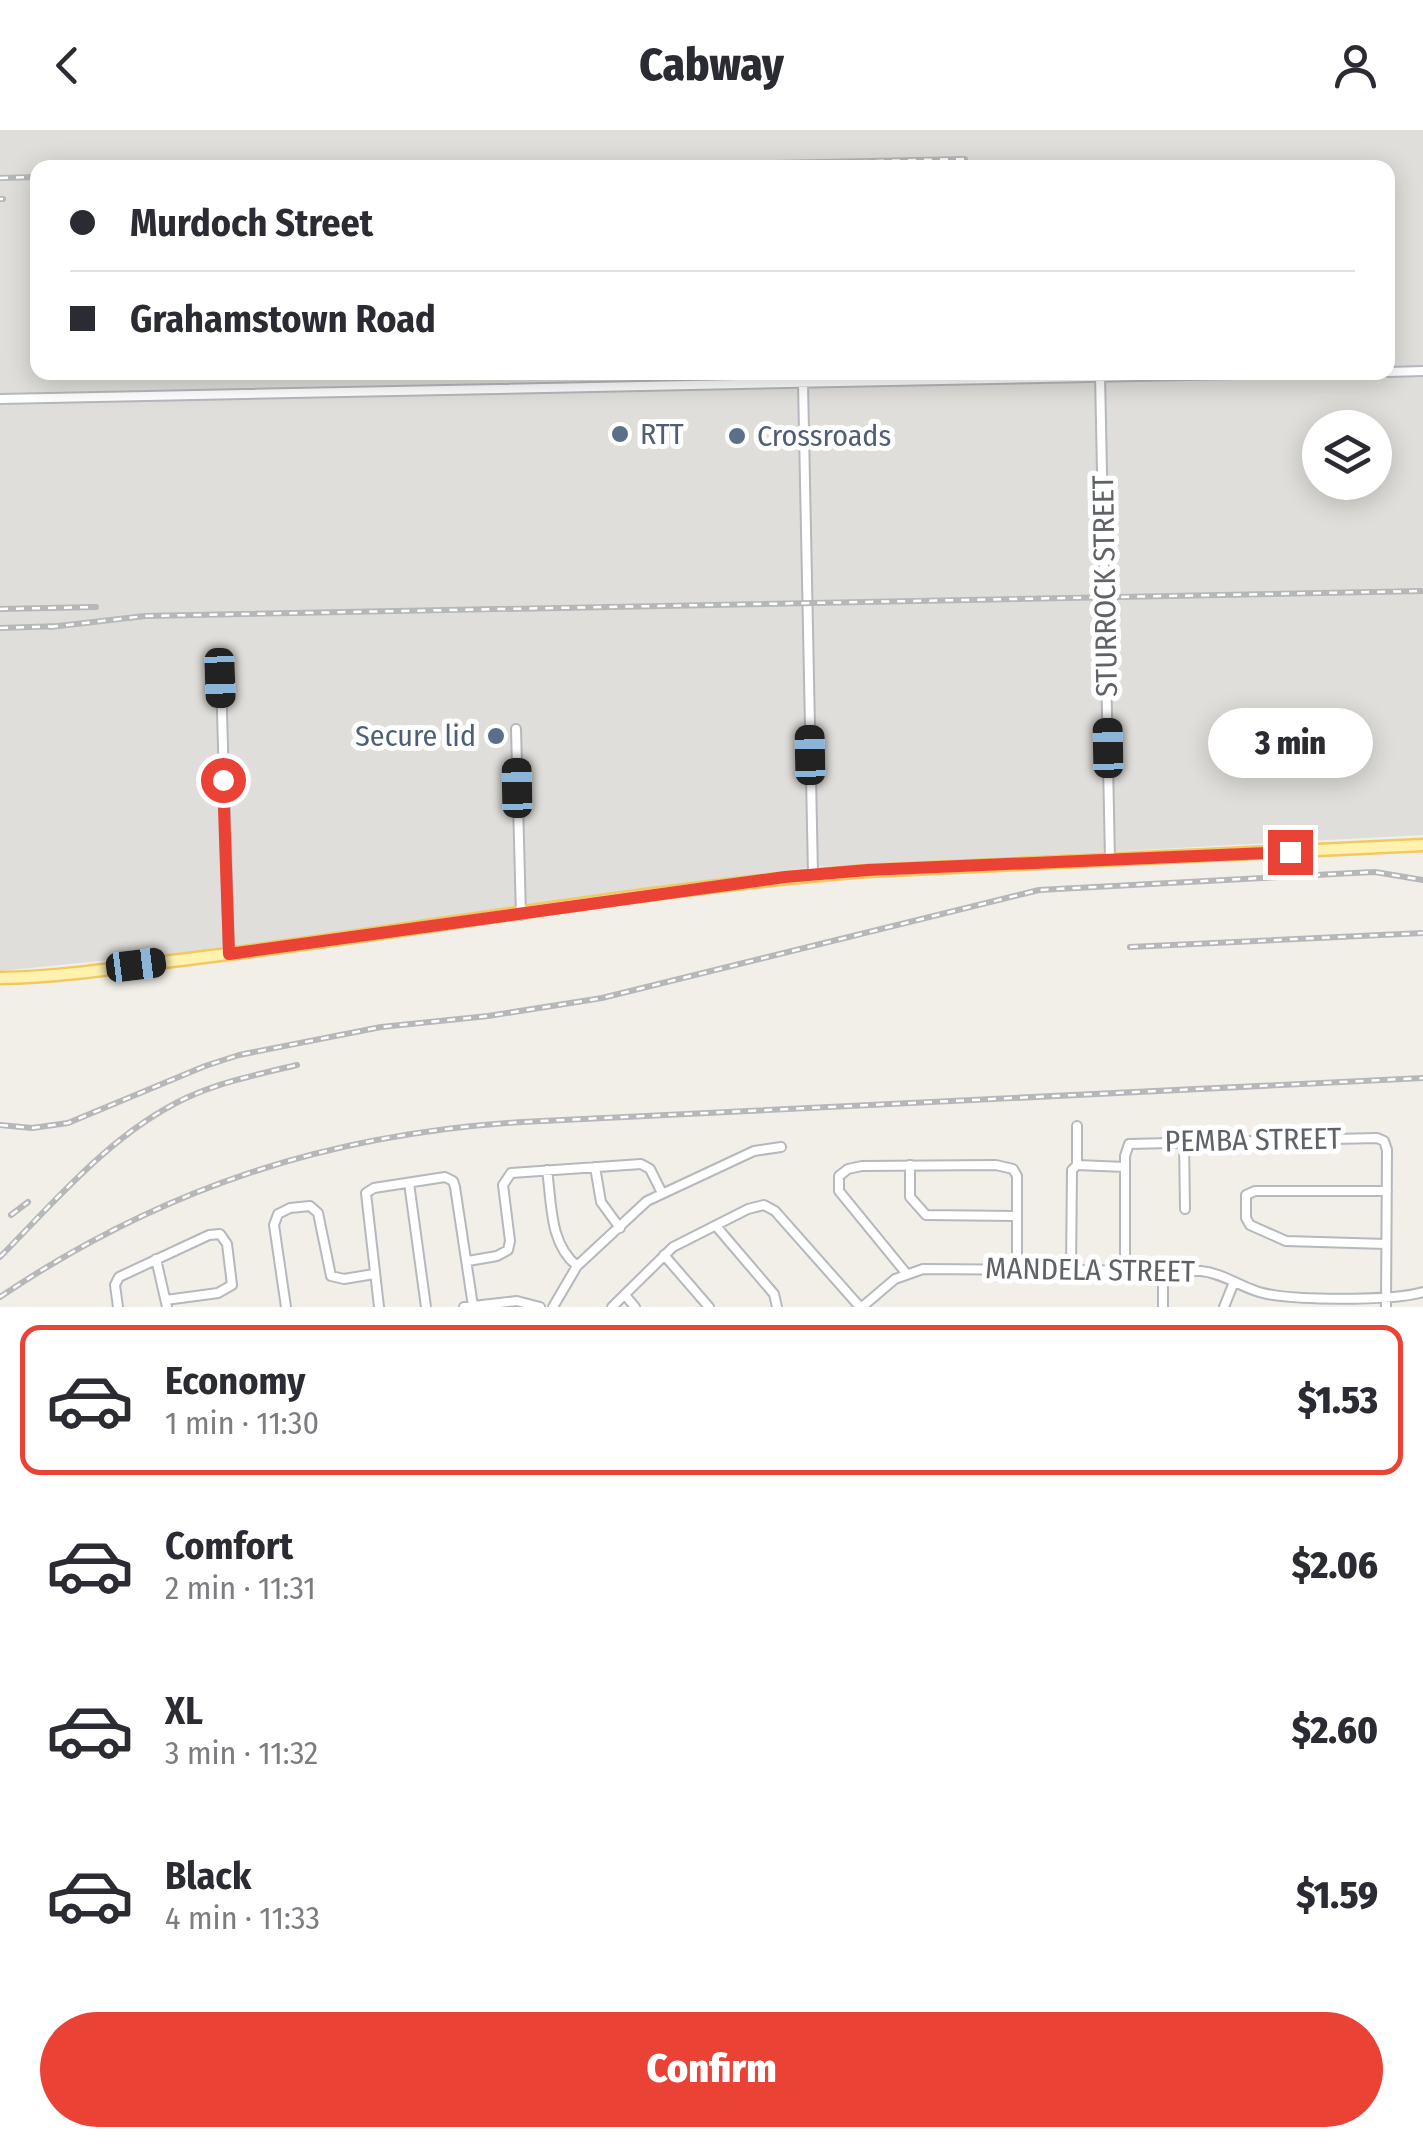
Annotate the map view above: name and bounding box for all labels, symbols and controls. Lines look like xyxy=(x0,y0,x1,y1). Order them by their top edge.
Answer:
icon: back xyxy=(40,38,95,93)
text: Cabway xyxy=(639,38,784,92)
icon: person xyxy=(1328,38,1383,93)
text: Murdoch Street xyxy=(130,200,373,246)
text: Grahamstown Road xyxy=(130,296,436,342)
map controls xyxy=(1302,410,1392,500)
button: layers xyxy=(1302,410,1392,500)
place label: RTT xyxy=(640,416,684,452)
place label: Crossroads xyxy=(757,418,891,454)
marker: RTT xyxy=(609,423,631,445)
marker: Crossroads xyxy=(726,425,748,447)
street label: STURROCK STREET xyxy=(1085,475,1125,697)
car xyxy=(204,647,236,709)
callout: 3 min xyxy=(1208,707,1372,777)
place label: Secure lid xyxy=(355,718,476,754)
car xyxy=(1092,718,1124,778)
text: 3 min xyxy=(1255,724,1326,762)
marker: Secure lid xyxy=(485,725,507,747)
car xyxy=(794,725,826,785)
route start xyxy=(201,758,246,803)
car xyxy=(501,758,533,818)
route end xyxy=(1268,830,1313,875)
car xyxy=(104,946,168,984)
street label: PEMBA STREET xyxy=(1164,1120,1342,1160)
street label: MANDELA STREET xyxy=(985,1250,1195,1290)
icon: car xyxy=(45,1355,135,1445)
text: Economy xyxy=(165,1358,305,1404)
text: $1.53 xyxy=(1298,1377,1378,1423)
text: 1 min · 11:30 xyxy=(165,1404,319,1442)
icon: car xyxy=(45,1520,135,1610)
text: Comfort xyxy=(165,1523,293,1569)
text: $2.06 xyxy=(1292,1542,1378,1588)
text: 2 min · 11:31 xyxy=(165,1569,316,1607)
icon: car xyxy=(45,1685,135,1775)
text: XL xyxy=(165,1688,203,1734)
text: $2.60 xyxy=(1292,1707,1378,1753)
text: 3 min · 11:32 xyxy=(165,1734,318,1772)
icon: car xyxy=(45,1850,135,1940)
text: Black xyxy=(165,1853,251,1899)
text: $1.59 xyxy=(1296,1872,1378,1918)
text: 4 min · 11:33 xyxy=(165,1899,320,1937)
button: Confirm xyxy=(40,2012,1383,2127)

